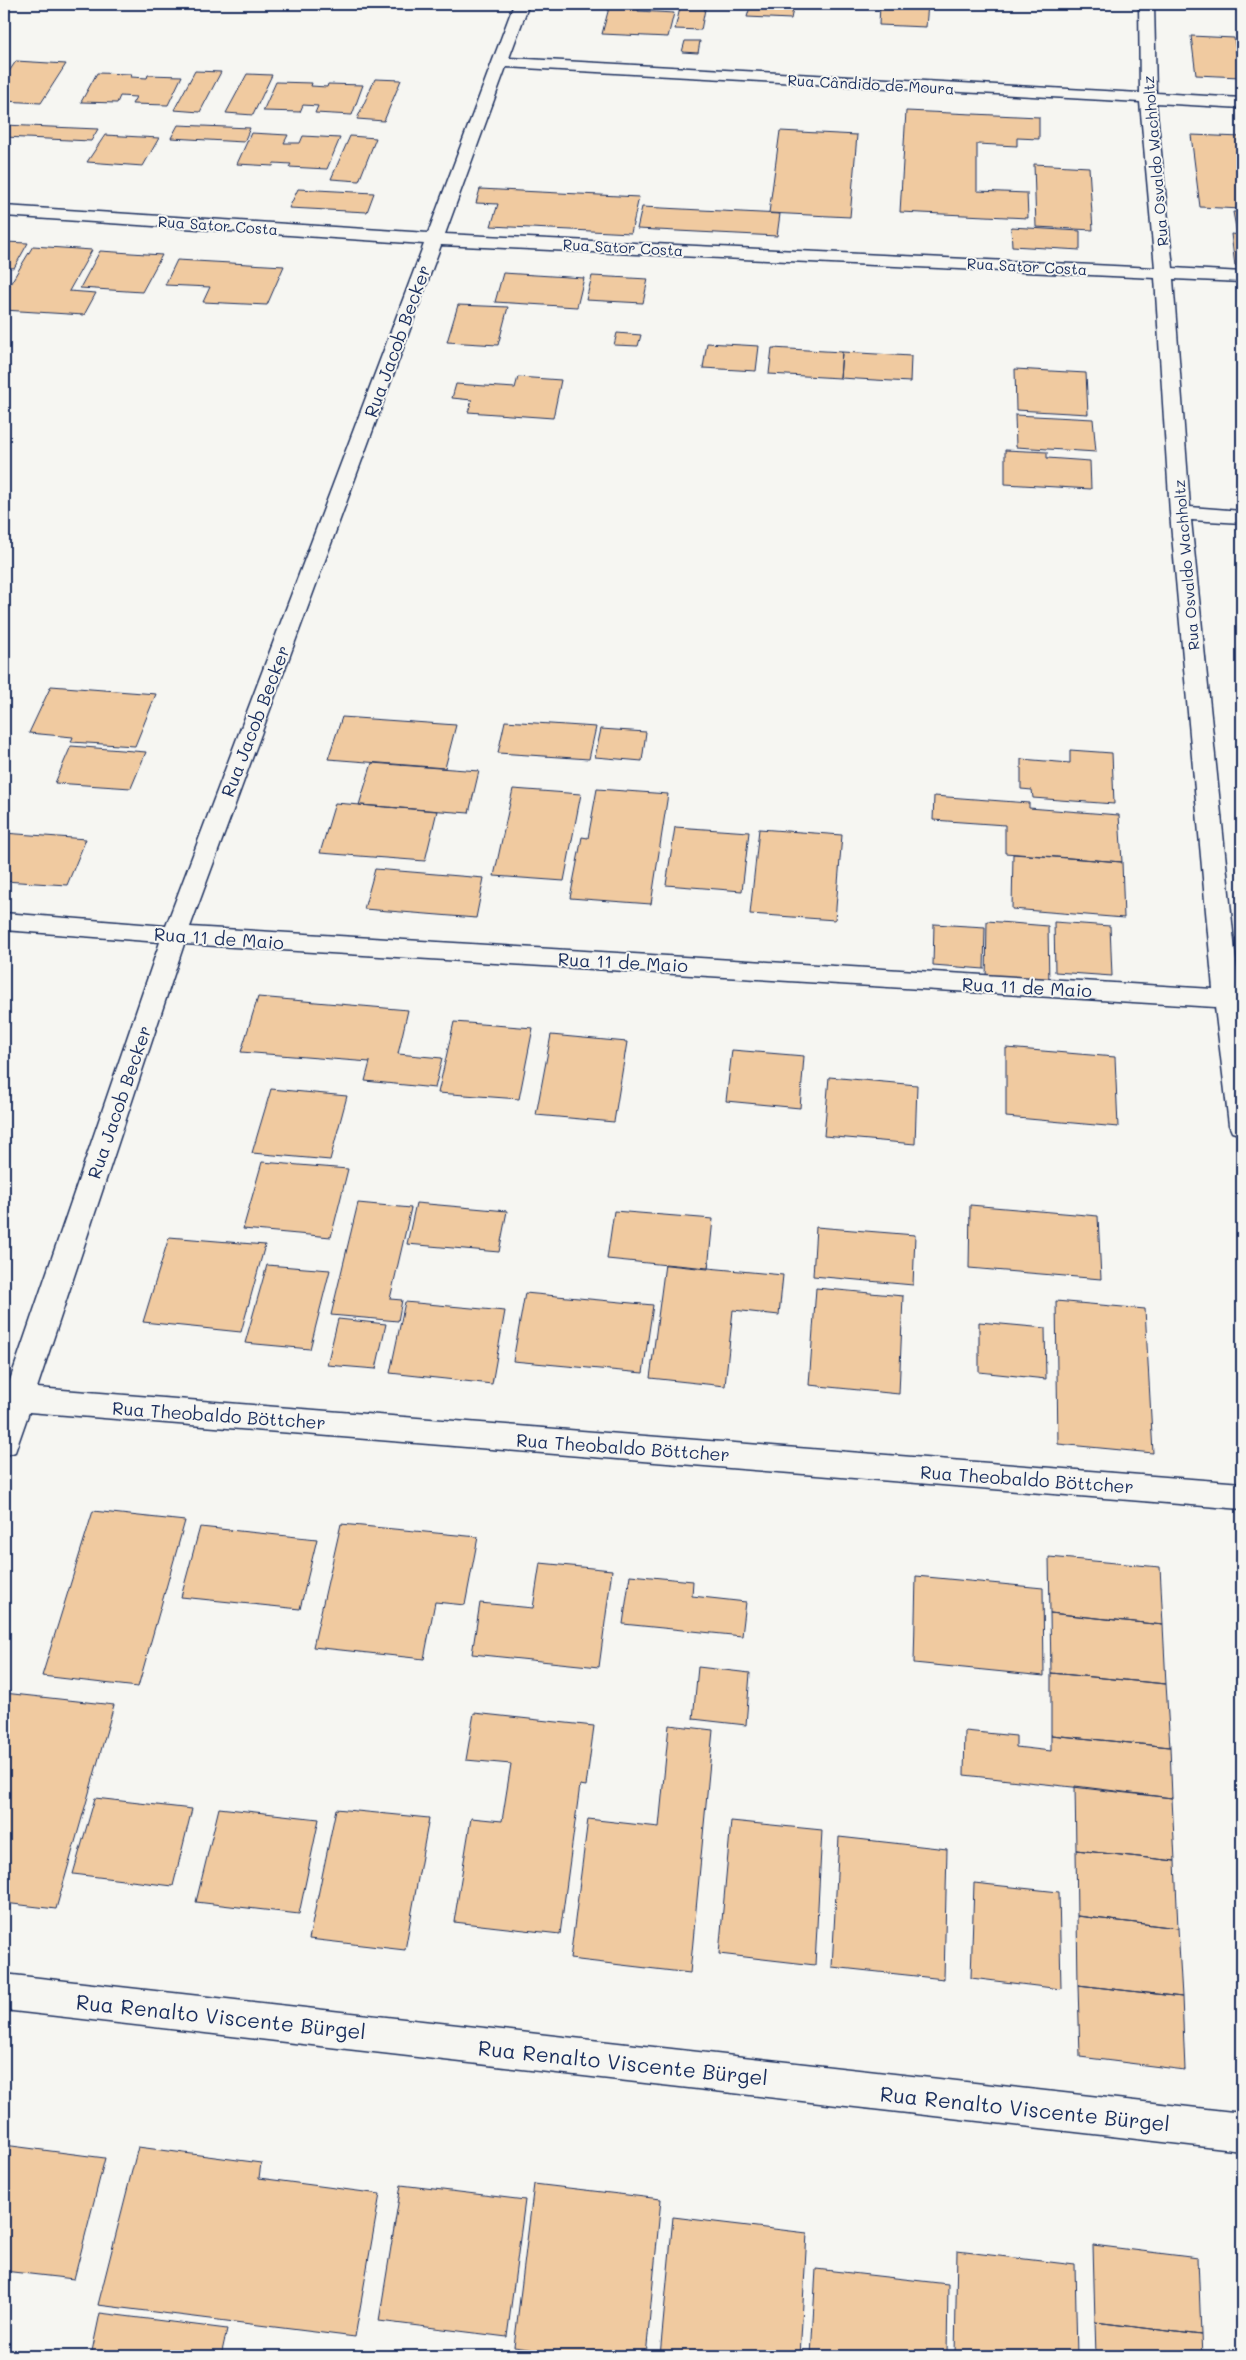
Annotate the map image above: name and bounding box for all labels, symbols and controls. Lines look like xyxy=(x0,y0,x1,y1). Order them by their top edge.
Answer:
street label: Rua Cândido de Moura xyxy=(787,70,955,98)
street label: Rua Osvaldo Wachholtz xyxy=(1138,75,1172,247)
street label: Rua Sator Costa xyxy=(157,211,279,239)
street label: Rua Sator Costa xyxy=(562,234,684,260)
street label: Rua Sator Costa xyxy=(966,253,1088,279)
street label: Rua Jacob Becker xyxy=(358,261,436,421)
street label: Rua Osvaldo Wachholtz xyxy=(1169,479,1203,651)
street label: Rua Jacob Becker xyxy=(215,642,295,800)
street label: Rua 11 de Maio xyxy=(153,921,285,955)
street label: Rua 11 de Maio xyxy=(557,947,689,977)
street label: Rua 11 de Maio xyxy=(961,972,1093,1002)
street label: Rua Jacob Becker xyxy=(82,1022,156,1182)
street label: Rua Theobaldo Böttcher xyxy=(111,1396,327,1434)
street label: Rua Theobaldo Böttcher xyxy=(515,1428,731,1466)
street label: Rua Theobaldo Böttcher xyxy=(919,1460,1135,1498)
street label: Rua Renalto Viscente Bürgel xyxy=(75,1987,367,2045)
street label: Rua Renalto Viscente Bürgel xyxy=(477,2033,769,2091)
street label: Rua Renalto Viscente Bürgel xyxy=(879,2079,1171,2137)

